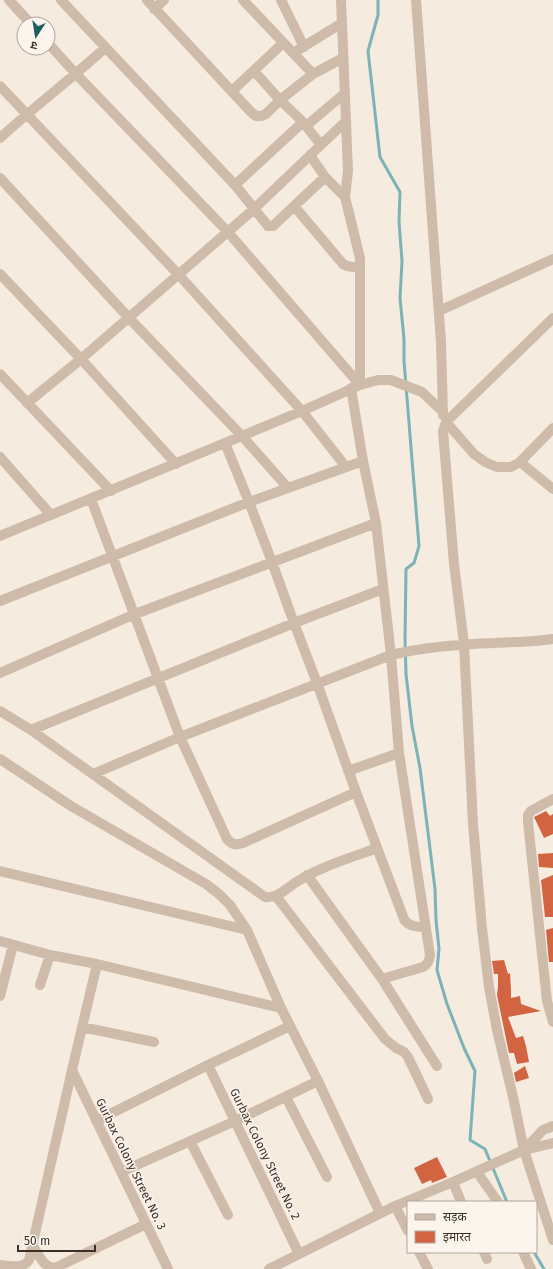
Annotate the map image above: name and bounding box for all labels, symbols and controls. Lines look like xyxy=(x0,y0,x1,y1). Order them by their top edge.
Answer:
north arrow xyxy=(16,16,56,56)
text: उ xyxy=(29,38,39,52)
street label: Gurbax Colony Street No. 2 xyxy=(227,1086,303,1222)
street label: Gurbax Colony Street No. 3 xyxy=(93,1096,169,1232)
legend xyxy=(407,1201,537,1253)
text: सड़क xyxy=(443,1210,468,1224)
scale bar xyxy=(18,1227,95,1253)
text: इमारत xyxy=(443,1230,472,1244)
text: 50 m xyxy=(24,1234,50,1248)

